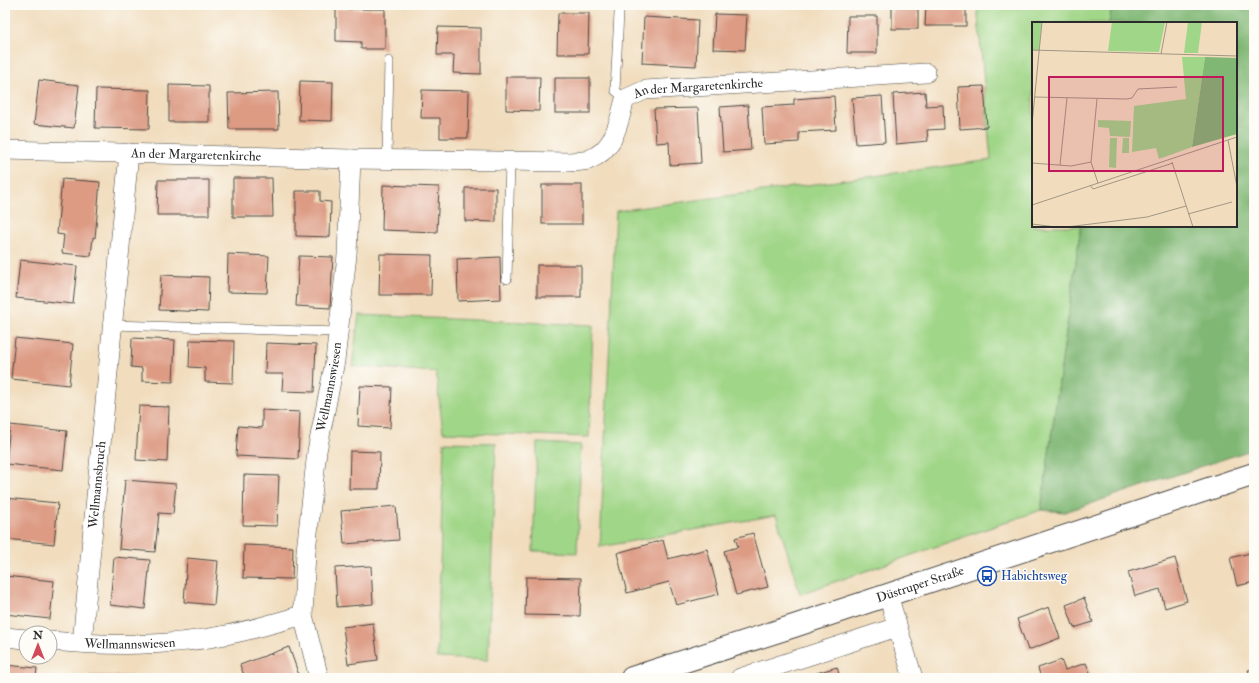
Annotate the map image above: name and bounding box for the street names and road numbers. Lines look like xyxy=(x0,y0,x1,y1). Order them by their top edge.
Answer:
street label: An der Margaretenkirche xyxy=(630,75,764,103)
street label: An der Margaretenkirche xyxy=(130,145,262,165)
street label: Wellmannswiesen xyxy=(313,341,345,434)
street label: Wellmannsbruch xyxy=(85,440,109,530)
street label: Düstruper Straße xyxy=(874,562,967,606)
street label: Wellmannswiesen xyxy=(83,634,176,653)

